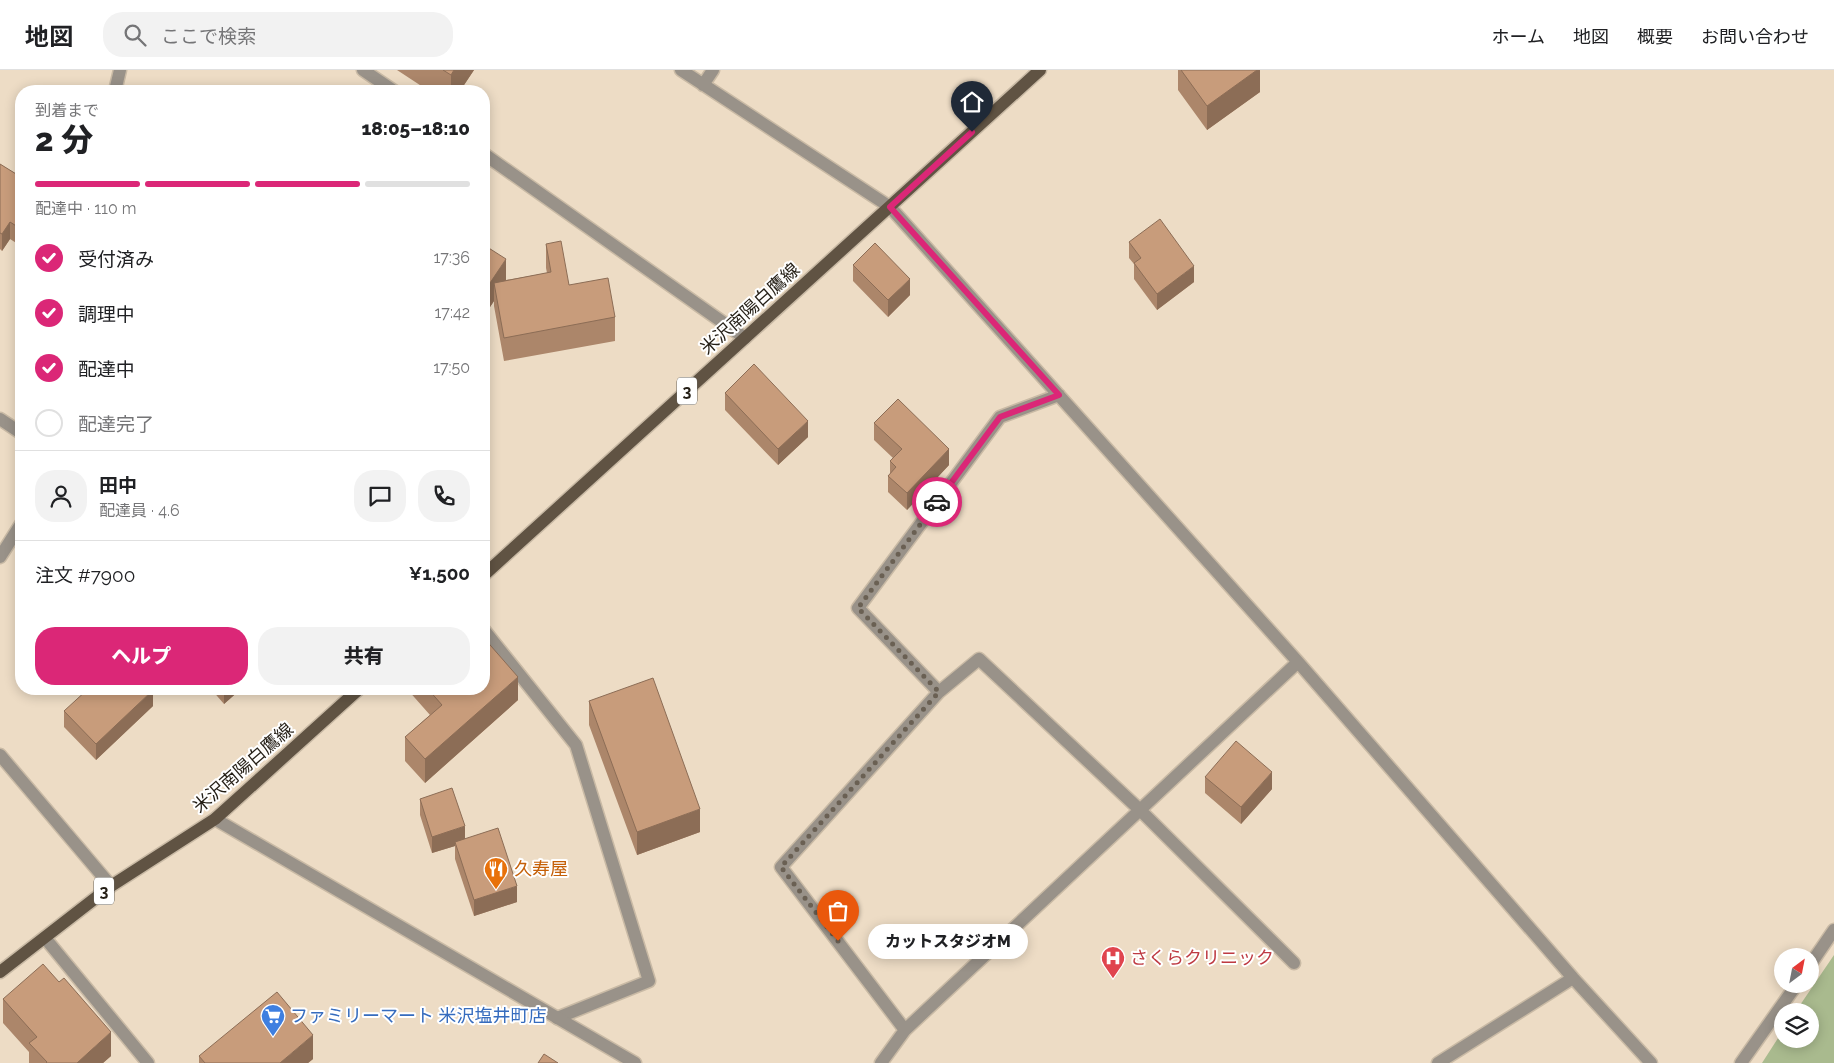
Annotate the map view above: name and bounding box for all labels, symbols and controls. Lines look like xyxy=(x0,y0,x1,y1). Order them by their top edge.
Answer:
search box xyxy=(103,12,453,57)
icon: search xyxy=(121,21,149,49)
text: 地図 xyxy=(25,22,73,51)
text: ここで検索 xyxy=(161,25,256,47)
text: ホーム xyxy=(1492,26,1545,47)
text: 地図 xyxy=(1573,26,1609,47)
text: 概要 xyxy=(1637,26,1673,47)
text: お問い合わせ xyxy=(1701,26,1809,47)
pin xyxy=(951,81,993,132)
icon: home xyxy=(958,88,986,116)
text: 到着まで xyxy=(35,101,99,120)
text: 18:05–18:10 xyxy=(361,117,470,139)
text: 2 分 xyxy=(35,121,93,158)
text: 配達中 · 110 m xyxy=(35,199,136,218)
icon: check xyxy=(35,244,63,272)
text: 受付済み xyxy=(78,248,154,270)
text: 17:36 xyxy=(433,248,470,267)
street label: 米沢南陽白鷹線 xyxy=(696,259,804,359)
icon: check xyxy=(35,299,63,327)
text: 調理中 xyxy=(78,303,135,325)
text: 17:42 xyxy=(435,303,470,322)
icon: check xyxy=(35,354,63,382)
text: 配達中 xyxy=(78,358,135,380)
text: 17:50 xyxy=(433,358,470,377)
road number: 3 xyxy=(677,378,697,404)
text: 配達完了 xyxy=(78,413,154,435)
button: person xyxy=(35,470,87,522)
button: chat xyxy=(354,470,406,522)
button: phone xyxy=(418,470,470,522)
text: 田中 xyxy=(99,474,137,496)
courier xyxy=(912,477,962,527)
icon: car xyxy=(923,488,951,516)
text: 配達員 · 4.6 xyxy=(99,501,180,520)
text: ¥1,500 xyxy=(409,562,470,584)
text: 注文 #7900 xyxy=(35,564,135,586)
button: ヘルプ xyxy=(35,627,248,685)
button: 共有 xyxy=(258,627,470,685)
street label: 米沢南陽白鷹線 xyxy=(188,718,297,817)
restaurant icon: 久寿屋 xyxy=(483,856,509,890)
place label: 久寿屋 xyxy=(514,858,568,879)
road number: 3 xyxy=(94,878,114,904)
pin xyxy=(817,890,859,941)
icon: bag xyxy=(824,897,852,925)
callout: カットスタジオM xyxy=(868,924,1028,958)
text: カットスタジオM xyxy=(885,932,1011,951)
hospital icon: さくらクリニック xyxy=(1100,945,1126,979)
place label: さくらクリニック xyxy=(1130,947,1274,968)
north arrow xyxy=(1774,948,1819,992)
map controls xyxy=(1774,948,1819,1048)
supermarket icon: ファミリーマート 米沢塩井町店 xyxy=(260,1003,286,1037)
button: layers xyxy=(1774,1003,1819,1048)
place label: ファミリーマート 米沢塩井町店 xyxy=(290,1005,547,1026)

